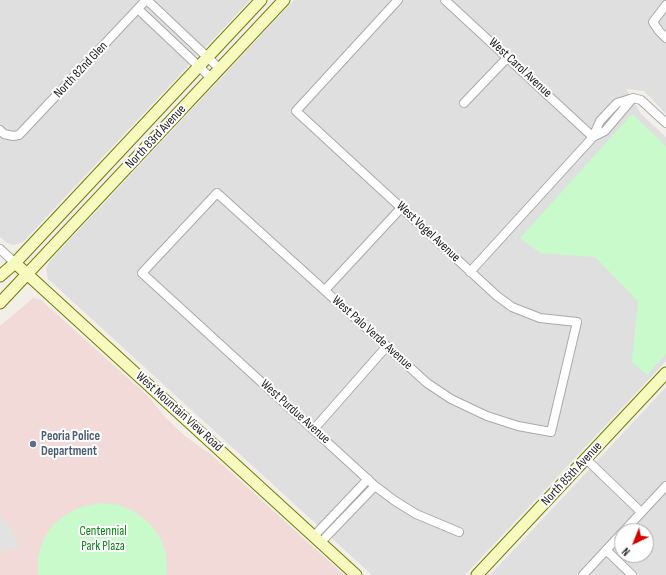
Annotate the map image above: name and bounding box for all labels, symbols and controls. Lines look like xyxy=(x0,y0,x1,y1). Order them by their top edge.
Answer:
street label: West Carol Avenue xyxy=(485,35,555,101)
street label: North 82nd Glen xyxy=(51,39,111,101)
street label: North 83rd Avenue xyxy=(123,102,189,172)
street label: West Vogel Avenue xyxy=(393,198,463,266)
street label: West Palo Verde Avenue xyxy=(328,293,416,373)
street label: West Mountain View Road xyxy=(132,369,226,455)
street label: West Purdue Avenue xyxy=(257,377,333,447)
place label: Peoria Police Department xyxy=(41,429,100,460)
marker: Peoria Police Department xyxy=(28,439,38,449)
street label: North 85th Avenue xyxy=(538,439,606,509)
north arrow xyxy=(614,523,654,563)
park label: Centennial Park Plaza xyxy=(79,524,127,555)
text: N xyxy=(620,545,633,558)

